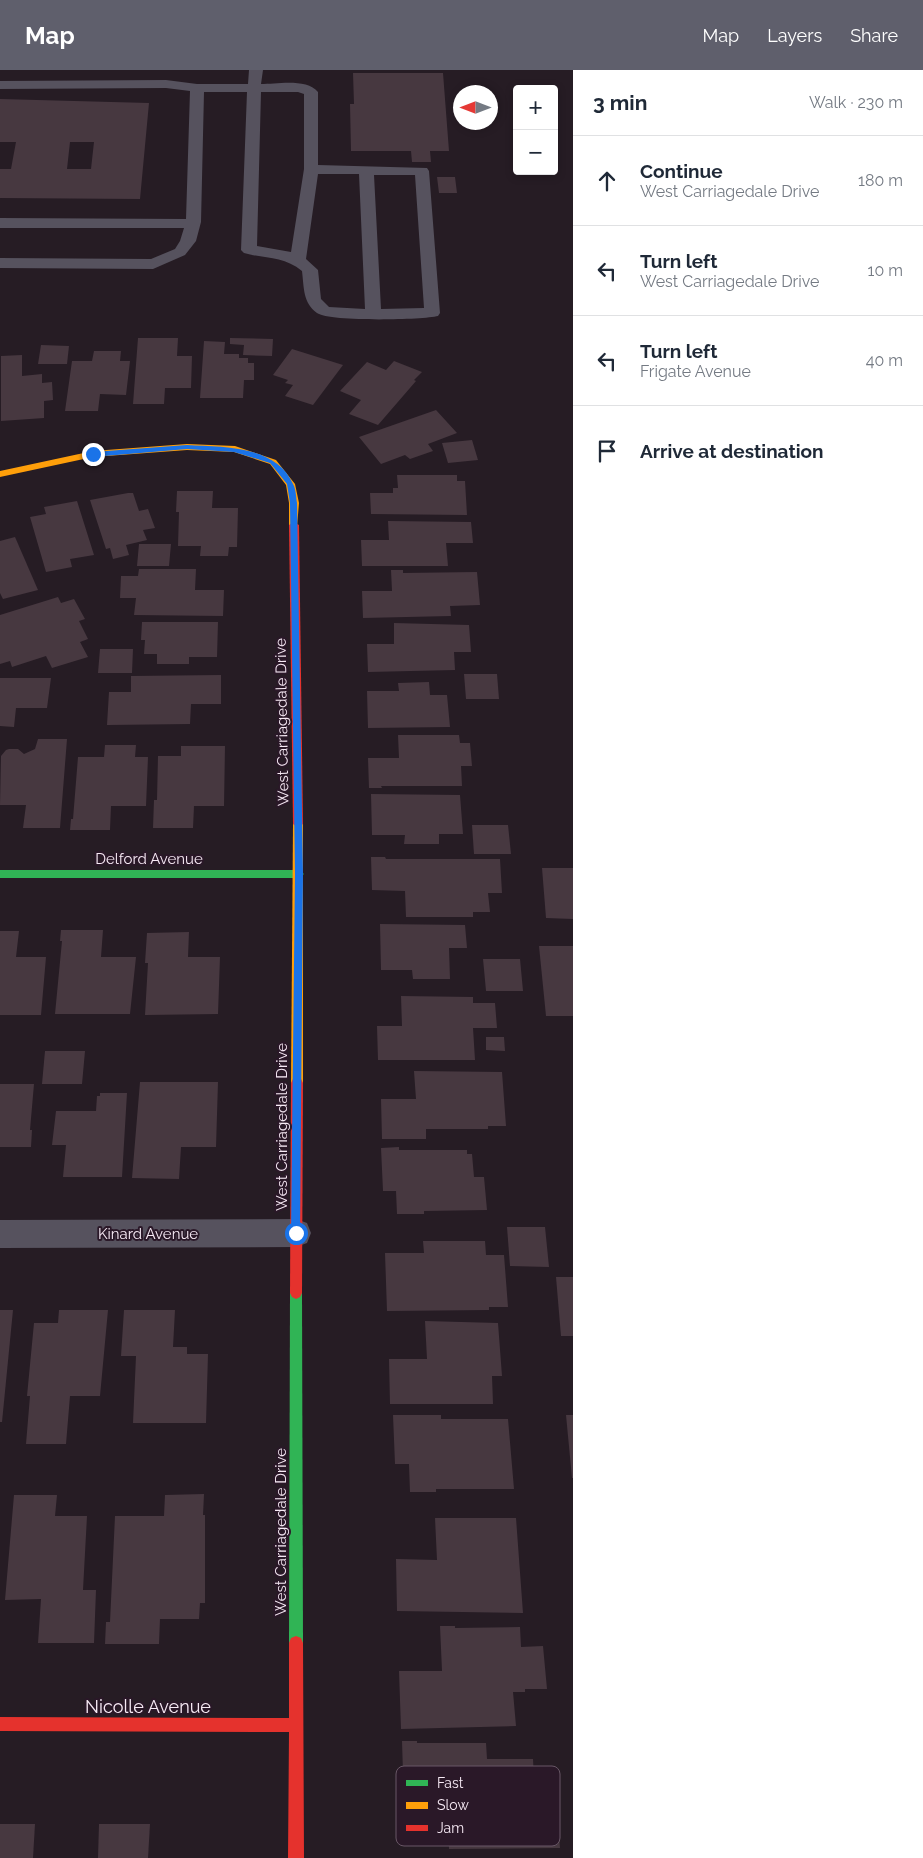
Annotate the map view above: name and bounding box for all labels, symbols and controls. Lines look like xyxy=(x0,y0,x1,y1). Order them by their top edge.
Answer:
text: Map xyxy=(25,21,75,50)
text: Map xyxy=(703,25,739,46)
text: Layers xyxy=(767,25,822,46)
text: Share xyxy=(850,25,898,46)
north arrow xyxy=(453,85,498,130)
map controls xyxy=(513,85,558,175)
button: + xyxy=(513,85,558,130)
text: 3 min xyxy=(593,90,647,115)
text: Walk · 230 m xyxy=(809,93,903,112)
button: − xyxy=(513,130,558,175)
text: Continue xyxy=(640,160,723,182)
icon: ahead xyxy=(593,167,621,195)
text: 180 m xyxy=(858,171,903,190)
text: West Carriagedale Drive xyxy=(640,182,819,201)
text: Turn left xyxy=(640,250,717,272)
icon: left xyxy=(593,257,621,285)
text: 10 m xyxy=(868,261,903,280)
text: West Carriagedale Drive xyxy=(640,272,819,291)
text: Turn left xyxy=(640,340,717,362)
icon: left xyxy=(593,347,621,375)
text: 40 m xyxy=(866,351,903,370)
text: Frigate Avenue xyxy=(640,362,751,381)
icon: arrive xyxy=(593,437,621,465)
text: Arrive at destination xyxy=(640,440,824,462)
route end xyxy=(82,443,105,466)
street label: West Carriagedale Drive xyxy=(272,638,292,806)
street label: Delford Avenue xyxy=(95,850,203,868)
street label: West Carriagedale Drive xyxy=(273,1043,291,1211)
route start xyxy=(285,1222,308,1245)
street label: Kinard Avenue xyxy=(98,1225,198,1243)
street label: West Carriagedale Drive xyxy=(272,1448,290,1616)
street label: Nicolle Avenue xyxy=(85,1696,211,1717)
legend xyxy=(396,1766,560,1846)
text: Fast xyxy=(437,1775,464,1791)
text: Slow xyxy=(437,1797,469,1813)
text: Jam xyxy=(437,1820,464,1836)

